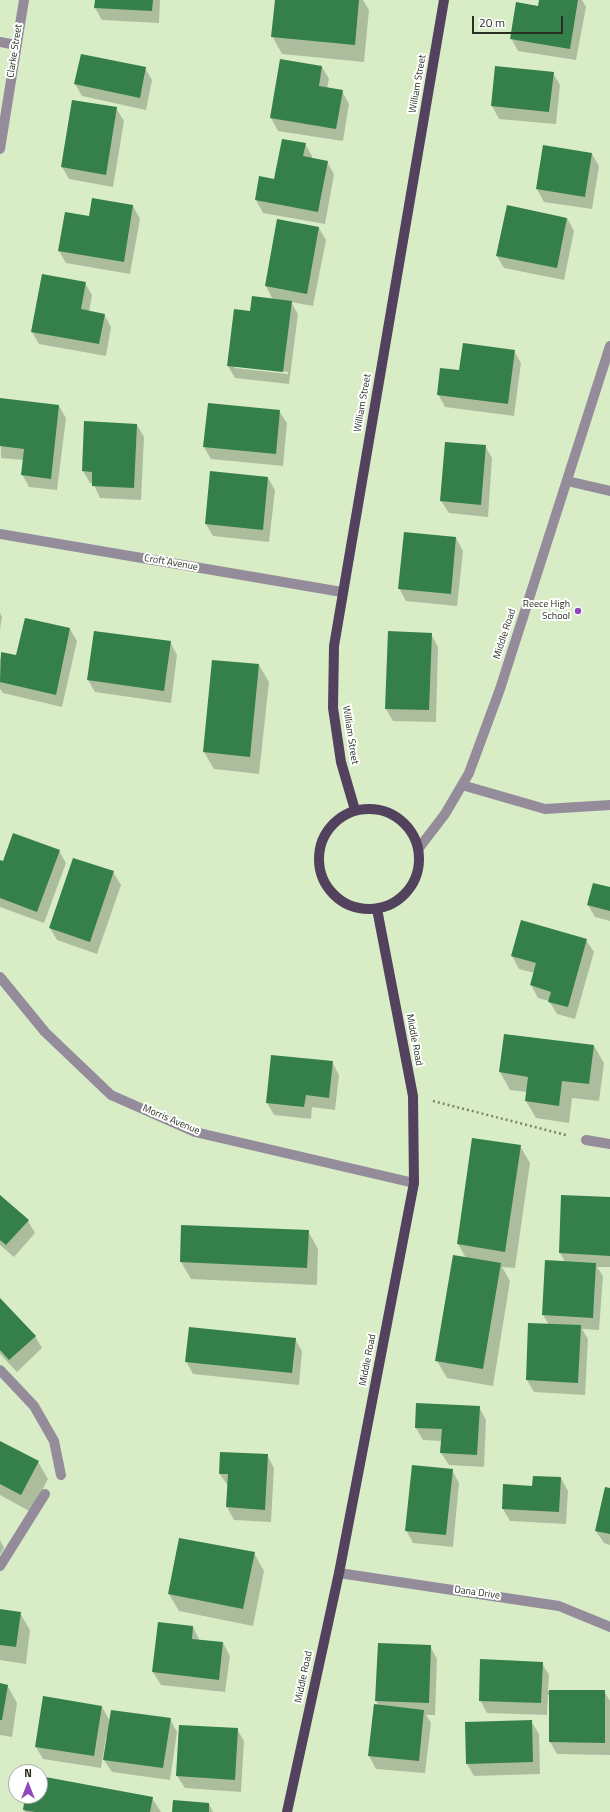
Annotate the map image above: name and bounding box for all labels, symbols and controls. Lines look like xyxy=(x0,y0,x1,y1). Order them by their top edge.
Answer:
scale bar xyxy=(474,8,565,34)
text: 20 m xyxy=(479,13,505,32)
street label: Clarke Street xyxy=(5,23,25,79)
street label: William Street xyxy=(407,54,429,114)
street label: William Street xyxy=(352,373,374,433)
street label: Croft Avenue xyxy=(143,552,199,574)
place label: Reece High School xyxy=(523,599,570,622)
marker: Reece High School xyxy=(573,606,583,616)
street label: Middle Road xyxy=(491,607,519,661)
street label: William Street xyxy=(339,705,361,765)
street label: Middle Road xyxy=(403,1013,425,1067)
street label: Morris Avenue xyxy=(141,1103,201,1137)
street label: Middle Road xyxy=(357,1333,379,1387)
street label: Dana Drive xyxy=(453,1584,501,1602)
street label: Middle Road xyxy=(293,1650,315,1704)
north arrow xyxy=(8,1764,48,1804)
text: N xyxy=(24,1765,32,1781)

